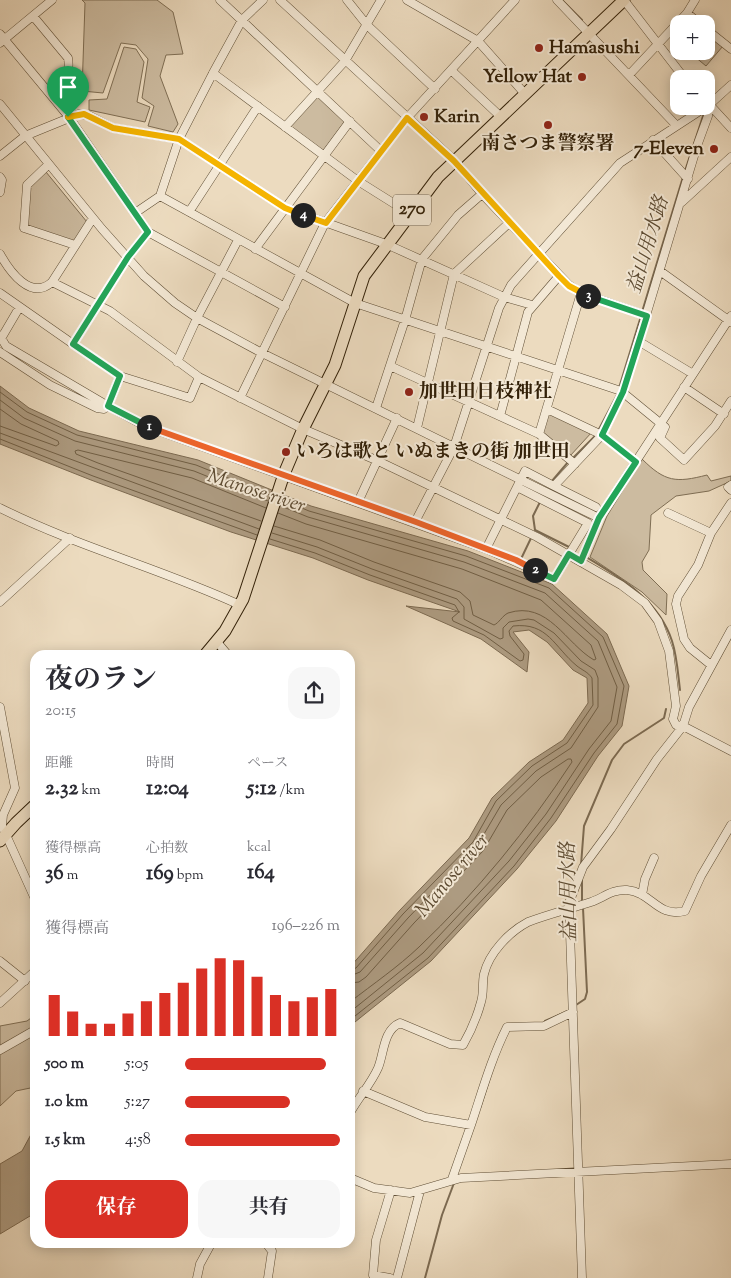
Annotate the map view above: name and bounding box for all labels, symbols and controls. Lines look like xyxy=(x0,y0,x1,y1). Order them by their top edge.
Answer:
map controls xyxy=(670,15,715,115)
button: + xyxy=(670,15,715,60)
place label: Hamasushi xyxy=(549,35,640,62)
marker: Hamasushi xyxy=(533,42,545,54)
place label: Yellow Hat xyxy=(483,64,572,91)
pin xyxy=(47,66,89,117)
button: − xyxy=(670,70,715,115)
marker: Yellow Hat xyxy=(576,71,588,83)
icon: arrive xyxy=(54,73,82,101)
place label: Karin xyxy=(434,104,481,131)
marker: Karin xyxy=(418,111,430,123)
marker: 南さつま警察署 xyxy=(542,119,554,131)
place label: 南さつま警察署 xyxy=(481,131,615,158)
place label: 7-Eleven xyxy=(634,136,705,163)
marker: 7-Eleven xyxy=(708,143,720,155)
water label: 益山用水路 xyxy=(621,191,678,297)
road number: 270 xyxy=(393,194,431,226)
pin: 4 xyxy=(290,202,316,228)
text: 4 xyxy=(300,205,307,225)
pin: 3 xyxy=(576,284,600,308)
text: 3 xyxy=(586,286,591,306)
place label: 加世田日枝神社 xyxy=(419,379,552,406)
marker: 加世田日枝神社 xyxy=(403,386,415,398)
pin: 1 xyxy=(136,414,162,440)
text: 1 xyxy=(147,417,152,437)
place label: いろは歌と いぬまきの街 加世田 xyxy=(296,439,570,466)
marker: いろは歌と いぬまきの街 加世田 xyxy=(280,446,292,458)
water label: Manose river xyxy=(203,462,309,522)
pin: 2 xyxy=(522,558,548,582)
text: 2 xyxy=(532,560,539,580)
text: 夜のラン xyxy=(45,661,157,701)
button: share xyxy=(288,667,340,719)
text: 20:15 xyxy=(45,700,76,723)
text: 距離 xyxy=(45,754,73,774)
text: 時間 xyxy=(146,754,174,774)
text: ペース xyxy=(247,754,288,774)
text: 2.32 xyxy=(45,774,78,804)
text: 12:04 xyxy=(146,774,189,804)
text: 5:12 xyxy=(247,774,277,804)
text: km xyxy=(78,781,101,801)
text: /km xyxy=(277,781,305,801)
water label: Manose river xyxy=(409,828,497,924)
text: kcal xyxy=(247,838,271,858)
text: 獲得標高 xyxy=(45,839,101,859)
text: 心拍数 xyxy=(146,839,188,859)
water label: 益山用水路 xyxy=(555,840,585,942)
text: 164 xyxy=(247,858,275,888)
text: 36 xyxy=(45,859,64,889)
text: 169 xyxy=(146,859,174,889)
text: m xyxy=(64,866,78,886)
text: bpm xyxy=(174,866,204,886)
text: 196–226 m xyxy=(272,915,340,938)
text: 獲得標高 xyxy=(45,918,109,941)
text: 500 m xyxy=(45,1053,84,1076)
text: 5:05 xyxy=(125,1053,148,1076)
text: 1.0 km xyxy=(45,1091,88,1114)
text: 5:27 xyxy=(125,1091,150,1114)
text: 1.5 km xyxy=(45,1129,85,1152)
text: 4:58 xyxy=(125,1129,151,1152)
button: 保存 xyxy=(45,1180,188,1238)
button: 共有 xyxy=(198,1180,340,1238)

